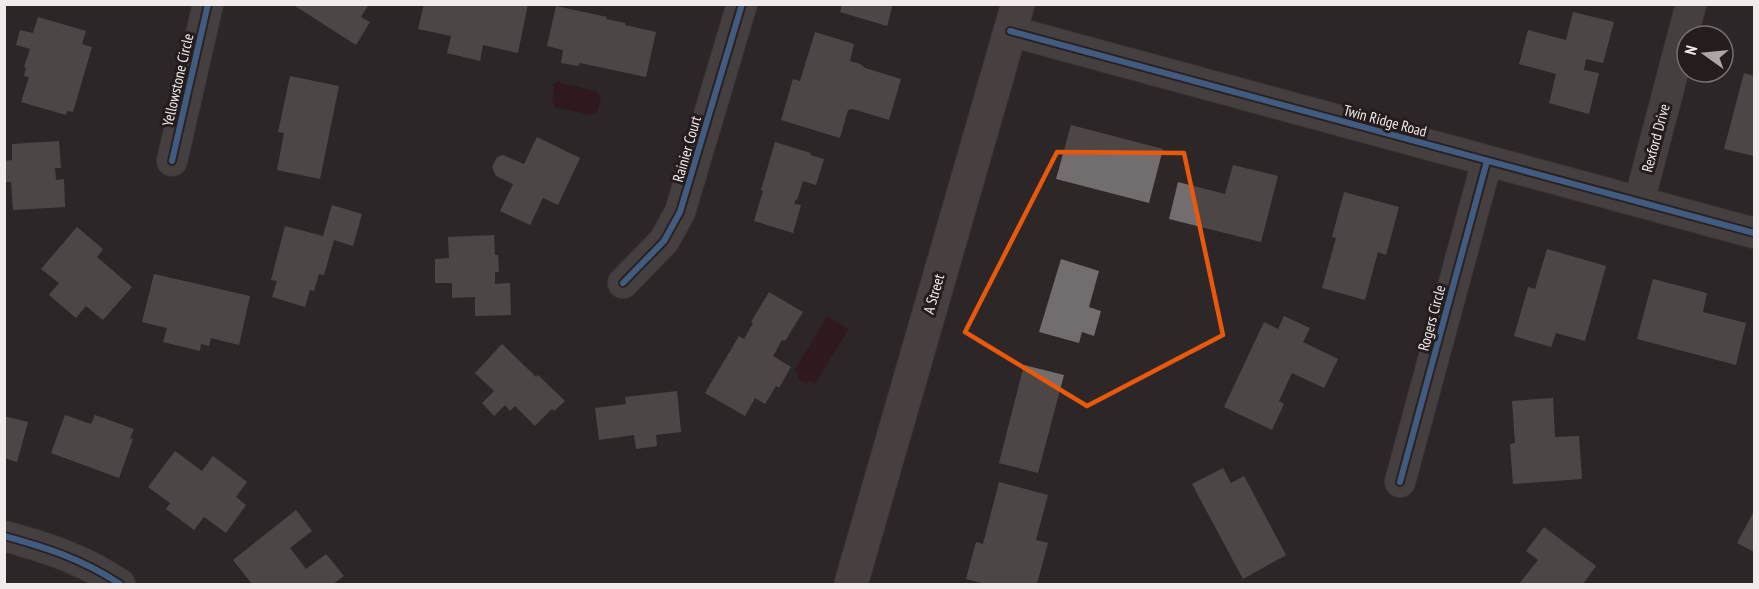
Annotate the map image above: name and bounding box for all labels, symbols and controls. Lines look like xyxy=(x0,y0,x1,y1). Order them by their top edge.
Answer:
north arrow xyxy=(1675,24,1735,84)
street label: Yellowstone Circle xyxy=(158,32,197,128)
text: N xyxy=(1680,43,1701,57)
street label: Twin Ridge Road xyxy=(1341,100,1429,141)
street label: Rexford Drive xyxy=(1637,102,1674,174)
street label: Rainier Court xyxy=(668,114,705,184)
street label: A Street xyxy=(919,272,948,316)
street label: Rogers Circle xyxy=(1414,283,1449,353)

